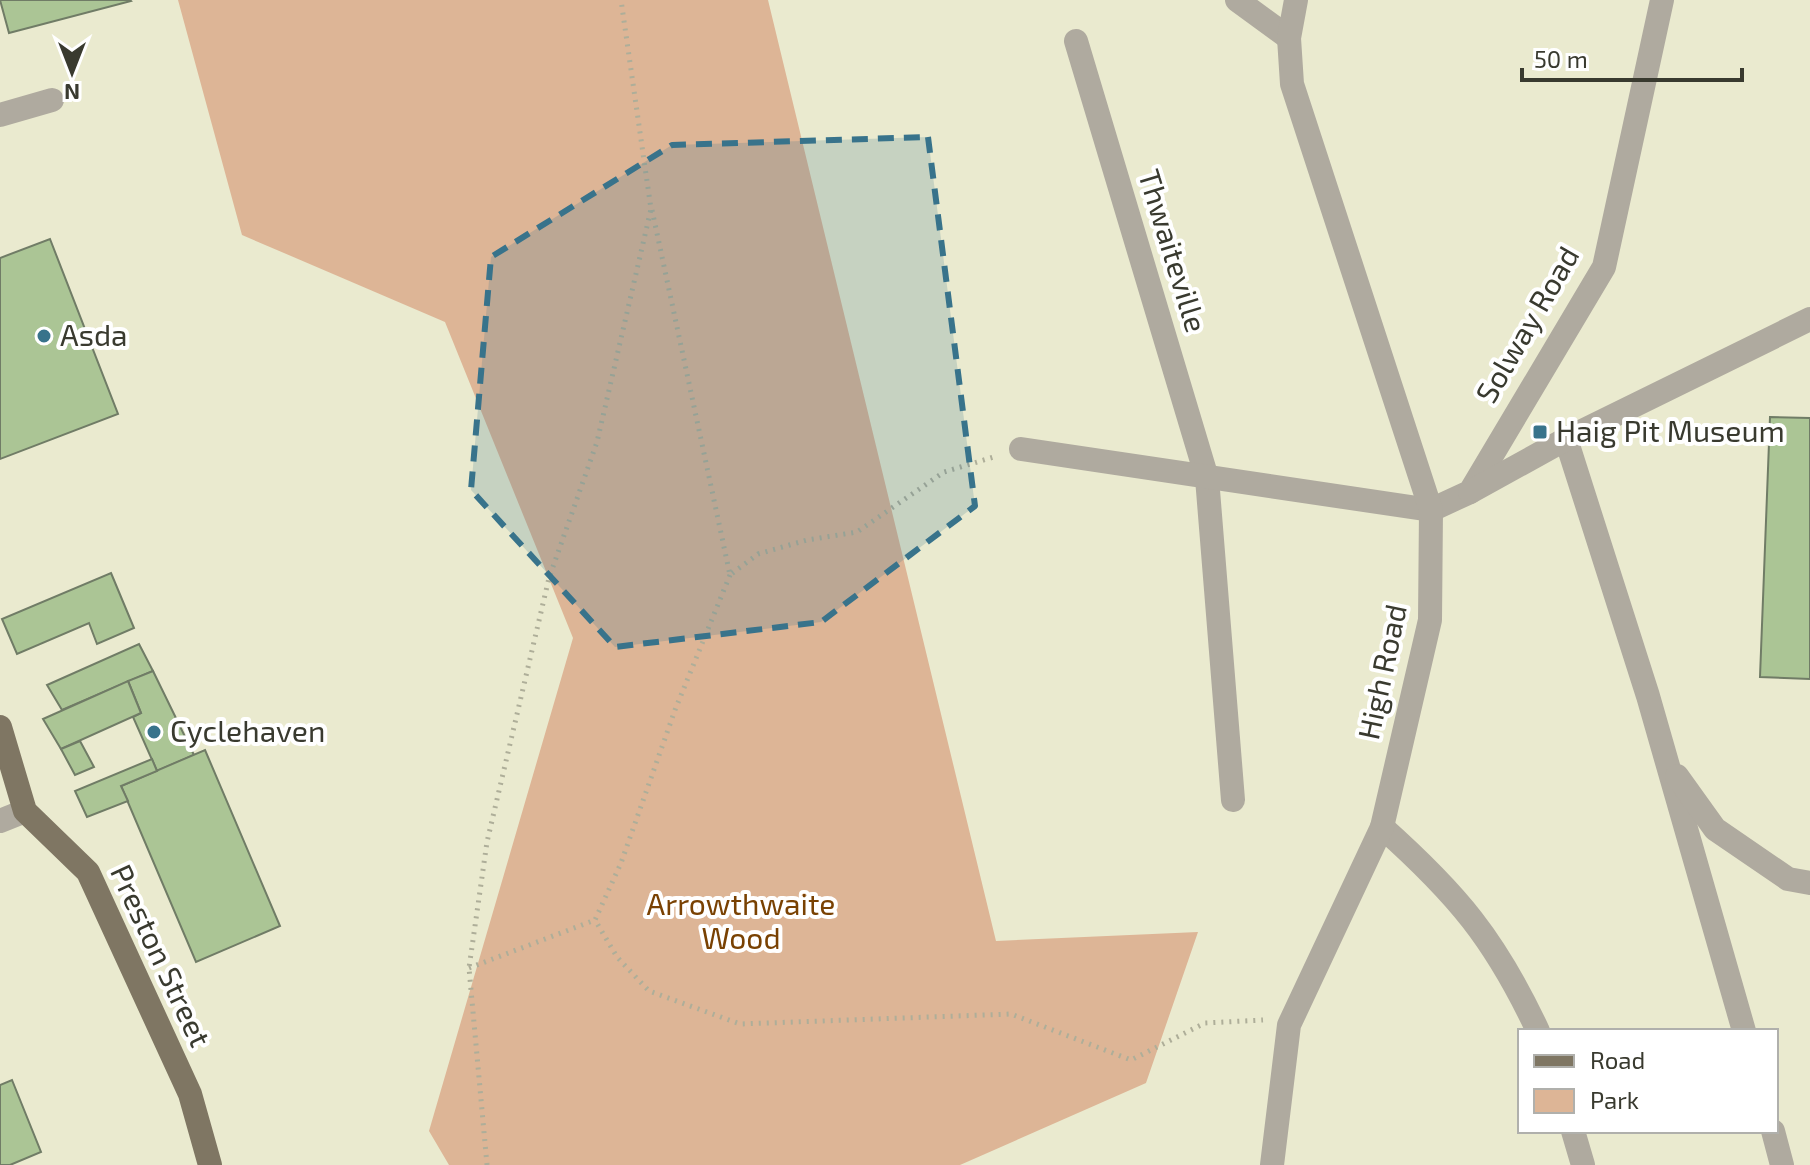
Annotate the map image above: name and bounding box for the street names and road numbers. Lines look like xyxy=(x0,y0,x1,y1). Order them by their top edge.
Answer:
street label: Thwaiteville xyxy=(1132,165,1216,336)
street label: Solway Road xyxy=(1467,239,1585,409)
street label: High Road xyxy=(1349,601,1413,743)
street label: Preston Street xyxy=(104,858,220,1052)

